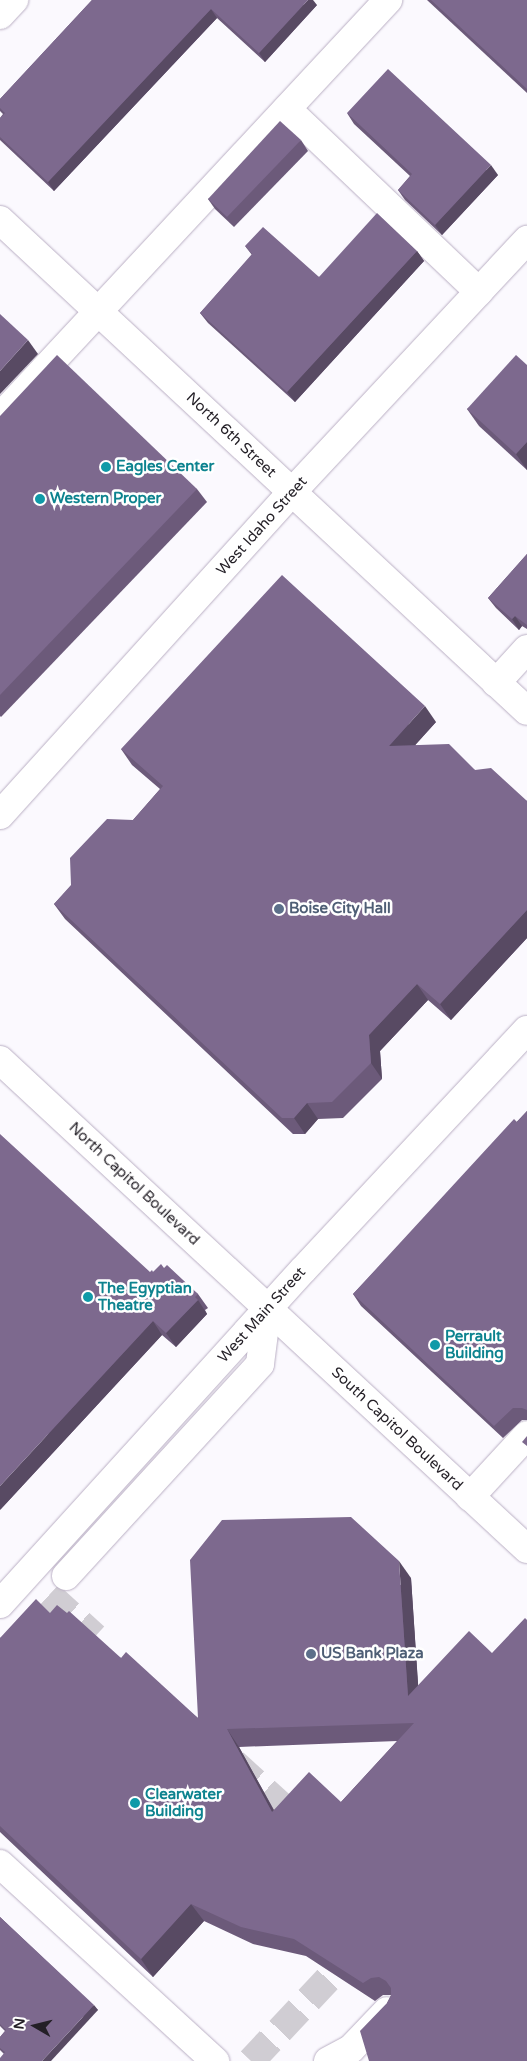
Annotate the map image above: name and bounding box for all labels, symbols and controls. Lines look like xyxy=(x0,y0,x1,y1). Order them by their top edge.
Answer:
street label: North 6th Street xyxy=(182,389,280,481)
place label: Eagles Center xyxy=(116,458,214,476)
marker: Eagles Center xyxy=(100,461,112,473)
street label: West Idaho Street xyxy=(213,473,311,579)
place label: Western Proper xyxy=(50,490,161,508)
marker: Western Proper xyxy=(34,493,46,505)
place label: Boise City Hall xyxy=(289,900,391,918)
marker: Boise City Hall xyxy=(273,903,285,915)
street label: North Capitol Boulevard xyxy=(65,1119,203,1249)
street label: West Main Street xyxy=(214,1264,310,1366)
place label: The Egyptian Theatre xyxy=(98,1279,192,1314)
marker: The Egyptian Theatre xyxy=(82,1291,94,1303)
place label: Perrault Building xyxy=(445,1327,504,1362)
marker: Perrault Building xyxy=(429,1339,441,1351)
street label: South Capitol Boulevard xyxy=(328,1364,466,1494)
place label: US Bank Plaza xyxy=(321,1645,424,1663)
marker: US Bank Plaza xyxy=(305,1648,317,1660)
place label: Clearwater Building xyxy=(145,1785,222,1820)
marker: Clearwater Building xyxy=(129,1797,141,1809)
north arrow xyxy=(10,2001,60,2051)
text: N xyxy=(10,2017,29,2031)

